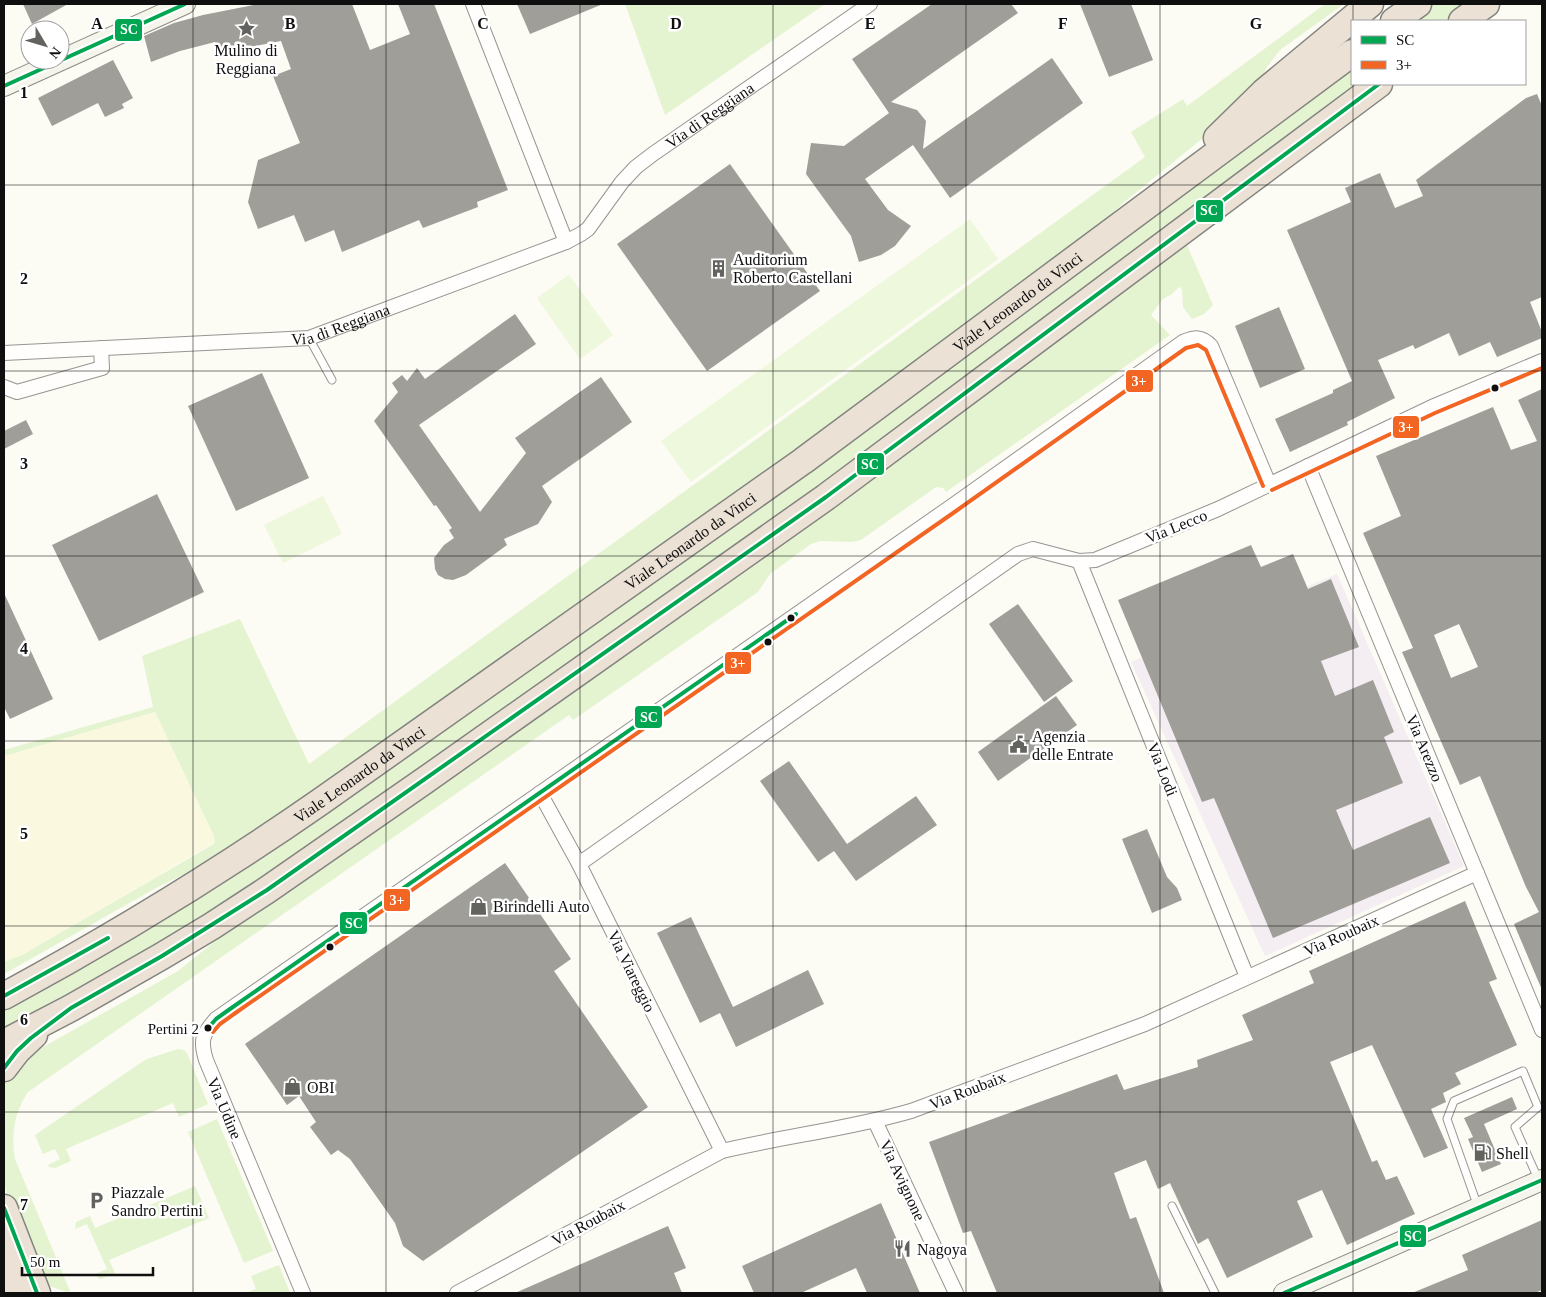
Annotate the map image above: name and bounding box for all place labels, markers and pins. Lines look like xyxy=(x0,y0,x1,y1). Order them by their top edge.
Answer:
place icon: Mulino di Reggiana xyxy=(236,19,256,39)
place label: Mulino di Reggiana xyxy=(214,42,278,78)
place label: Auditorium Roberto Castellani xyxy=(733,251,853,286)
building icon: Auditorium Roberto Castellani xyxy=(709,258,729,278)
unlabelled marker xyxy=(1490,383,1500,393)
unlabelled marker xyxy=(786,613,796,623)
unlabelled marker xyxy=(763,637,773,647)
place label: Agenzia delle Entrate xyxy=(1032,728,1113,763)
public building icon: Agenzia delle Entrate xyxy=(1008,735,1028,755)
shop icon: Birindelli Auto xyxy=(469,896,489,916)
place label: Birindelli Auto xyxy=(493,898,589,915)
unlabelled marker xyxy=(325,942,335,952)
place label: Pertini 2 xyxy=(148,1021,199,1037)
marker: Pertini 2 xyxy=(203,1023,213,1033)
shop icon: OBI xyxy=(283,1077,303,1097)
place label: OBI xyxy=(307,1079,335,1096)
fuel station icon: Shell xyxy=(1472,1143,1492,1163)
place label: Shell xyxy=(1496,1145,1529,1162)
place label: Piazzale Sandro Pertini xyxy=(111,1184,204,1219)
parking icon: Piazzale Sandro Pertini xyxy=(87,1191,107,1211)
restaurant icon: Nagoya xyxy=(893,1239,913,1259)
place label: Nagoya xyxy=(917,1241,967,1259)

